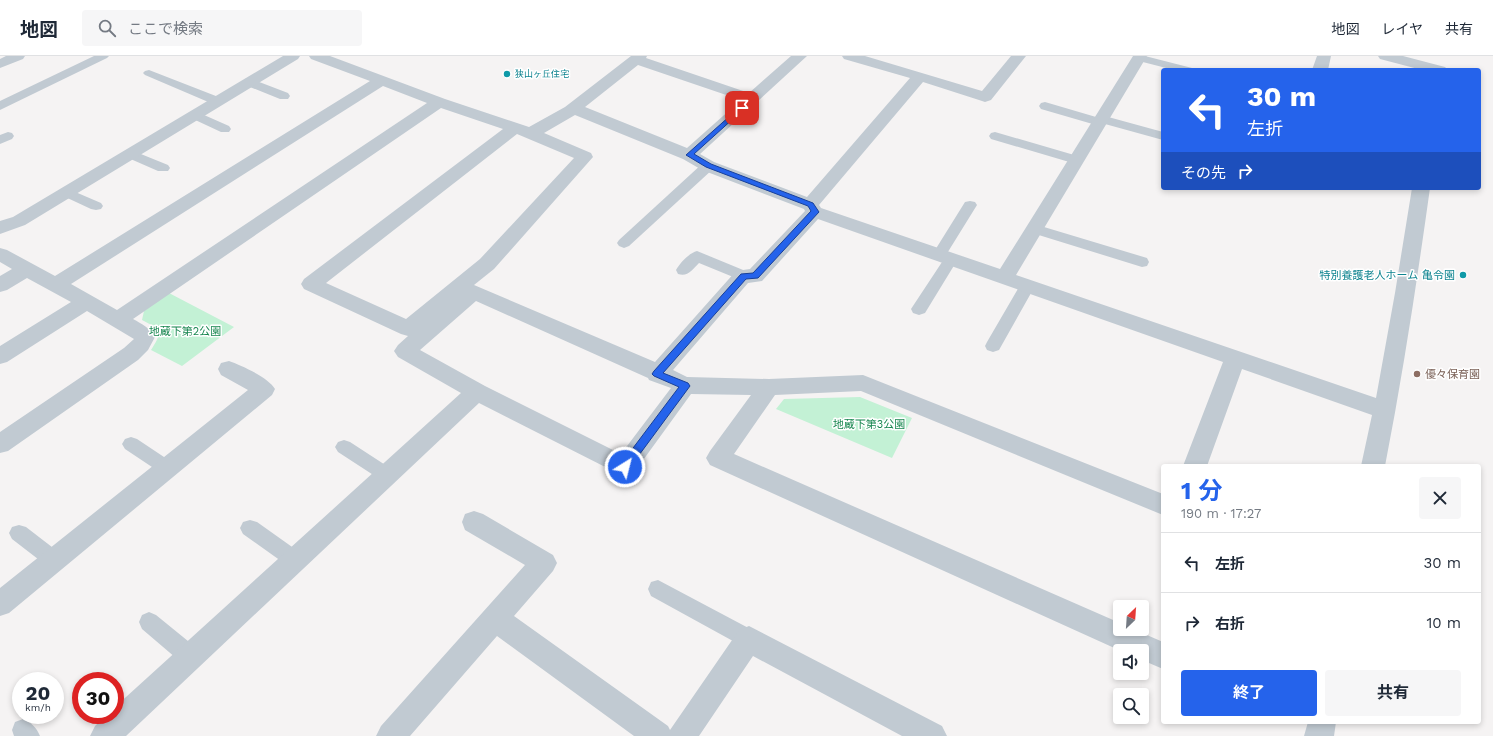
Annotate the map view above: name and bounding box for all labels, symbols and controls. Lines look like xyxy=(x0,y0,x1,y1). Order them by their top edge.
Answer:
search box xyxy=(82,10,362,46)
icon: search xyxy=(96,17,118,39)
text: 地図 xyxy=(20,18,58,41)
text: ここで検索 xyxy=(128,20,203,38)
text: 地図 xyxy=(1331,21,1359,37)
text: レイヤ xyxy=(1381,21,1423,37)
text: 共有 xyxy=(1445,21,1473,37)
marker: 狭山ヶ丘住宅 xyxy=(502,69,512,79)
place label: 狭山ヶ丘住宅 xyxy=(515,69,569,79)
text: 30 m xyxy=(1247,80,1316,113)
icon: left xyxy=(1181,84,1233,136)
pin xyxy=(725,91,759,125)
icon: arrive xyxy=(731,97,753,119)
text: 左折 xyxy=(1247,118,1283,139)
icon: right xyxy=(1234,160,1256,182)
text: その先 xyxy=(1181,164,1226,182)
place label: 特別養護老人ホーム 亀令園 xyxy=(1320,269,1455,282)
marker: 特別養護老人ホーム 亀令園 xyxy=(1458,270,1468,280)
park label: 地蔵下第2公園 xyxy=(149,325,221,338)
place label: 優々保育園 xyxy=(1425,368,1480,381)
marker: 優々保育園 xyxy=(1412,369,1422,379)
park label: 地蔵下第3公園 xyxy=(833,418,905,431)
position arrow xyxy=(604,446,646,488)
text: 1 分 xyxy=(1181,477,1222,505)
button: close xyxy=(1419,477,1461,519)
text: 190 m · 17:27 xyxy=(1181,506,1261,521)
icon: left xyxy=(1181,552,1203,574)
text: 30 m xyxy=(1424,554,1461,572)
text: 左折 xyxy=(1215,555,1245,573)
north arrow xyxy=(1113,600,1149,636)
map controls xyxy=(1113,600,1149,724)
icon: right xyxy=(1181,612,1203,634)
text: 10 m xyxy=(1426,614,1461,632)
text: 右折 xyxy=(1215,615,1245,633)
button: sound xyxy=(1113,644,1149,680)
button: 終了 xyxy=(1181,670,1317,716)
button: 共有 xyxy=(1325,670,1461,716)
speed limit sign: 30 xyxy=(72,672,124,724)
text: 20 xyxy=(26,681,50,705)
button: search xyxy=(1113,688,1149,724)
text: km/h xyxy=(25,702,51,713)

